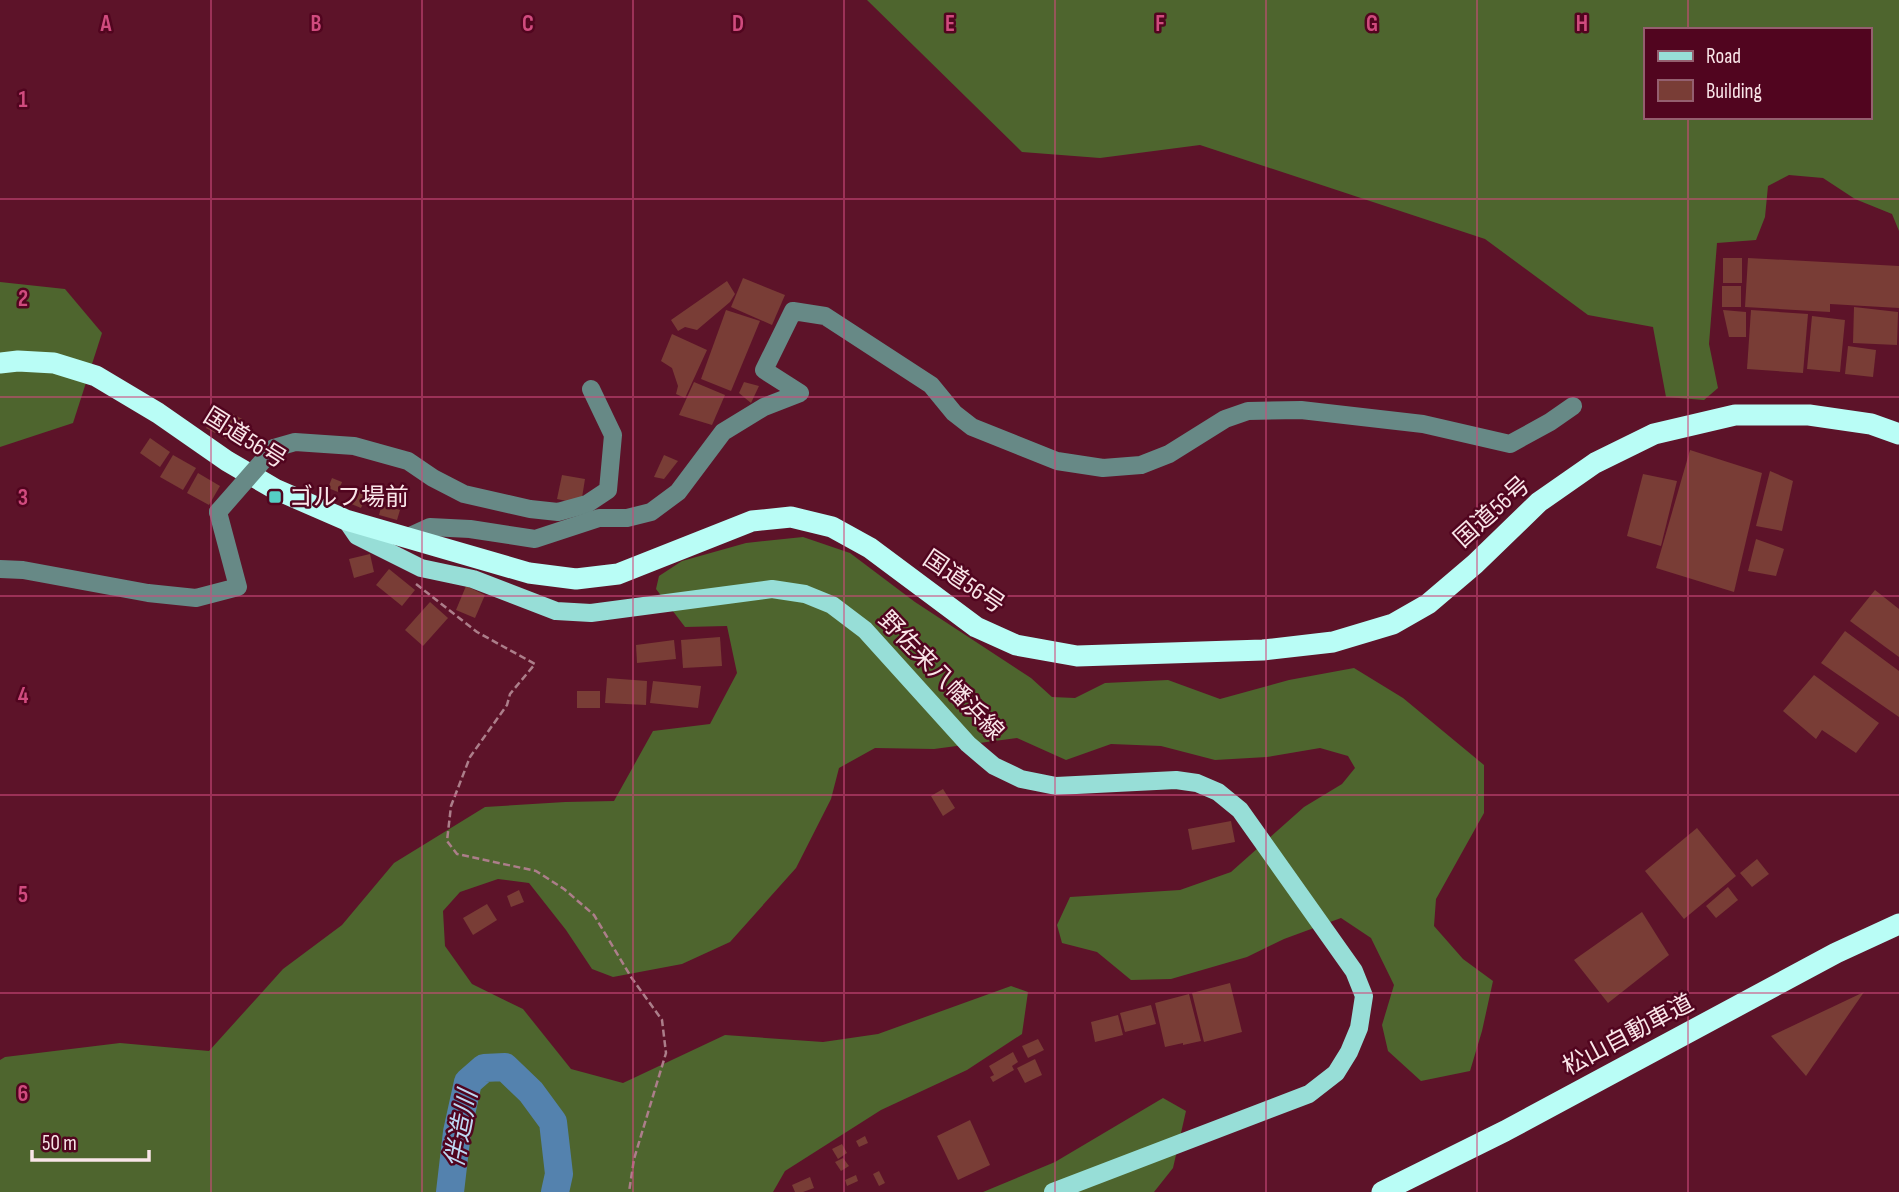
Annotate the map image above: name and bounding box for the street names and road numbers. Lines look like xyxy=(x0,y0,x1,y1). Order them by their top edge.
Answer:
street label: 国道56号 xyxy=(198,401,292,475)
street label: 国道56号 xyxy=(1448,470,1536,554)
street label: 国道56号 xyxy=(918,544,1010,620)
street label: 野佐来八幡浜線 xyxy=(872,606,1010,746)
street label: 松山自動車道 xyxy=(1558,988,1698,1082)

